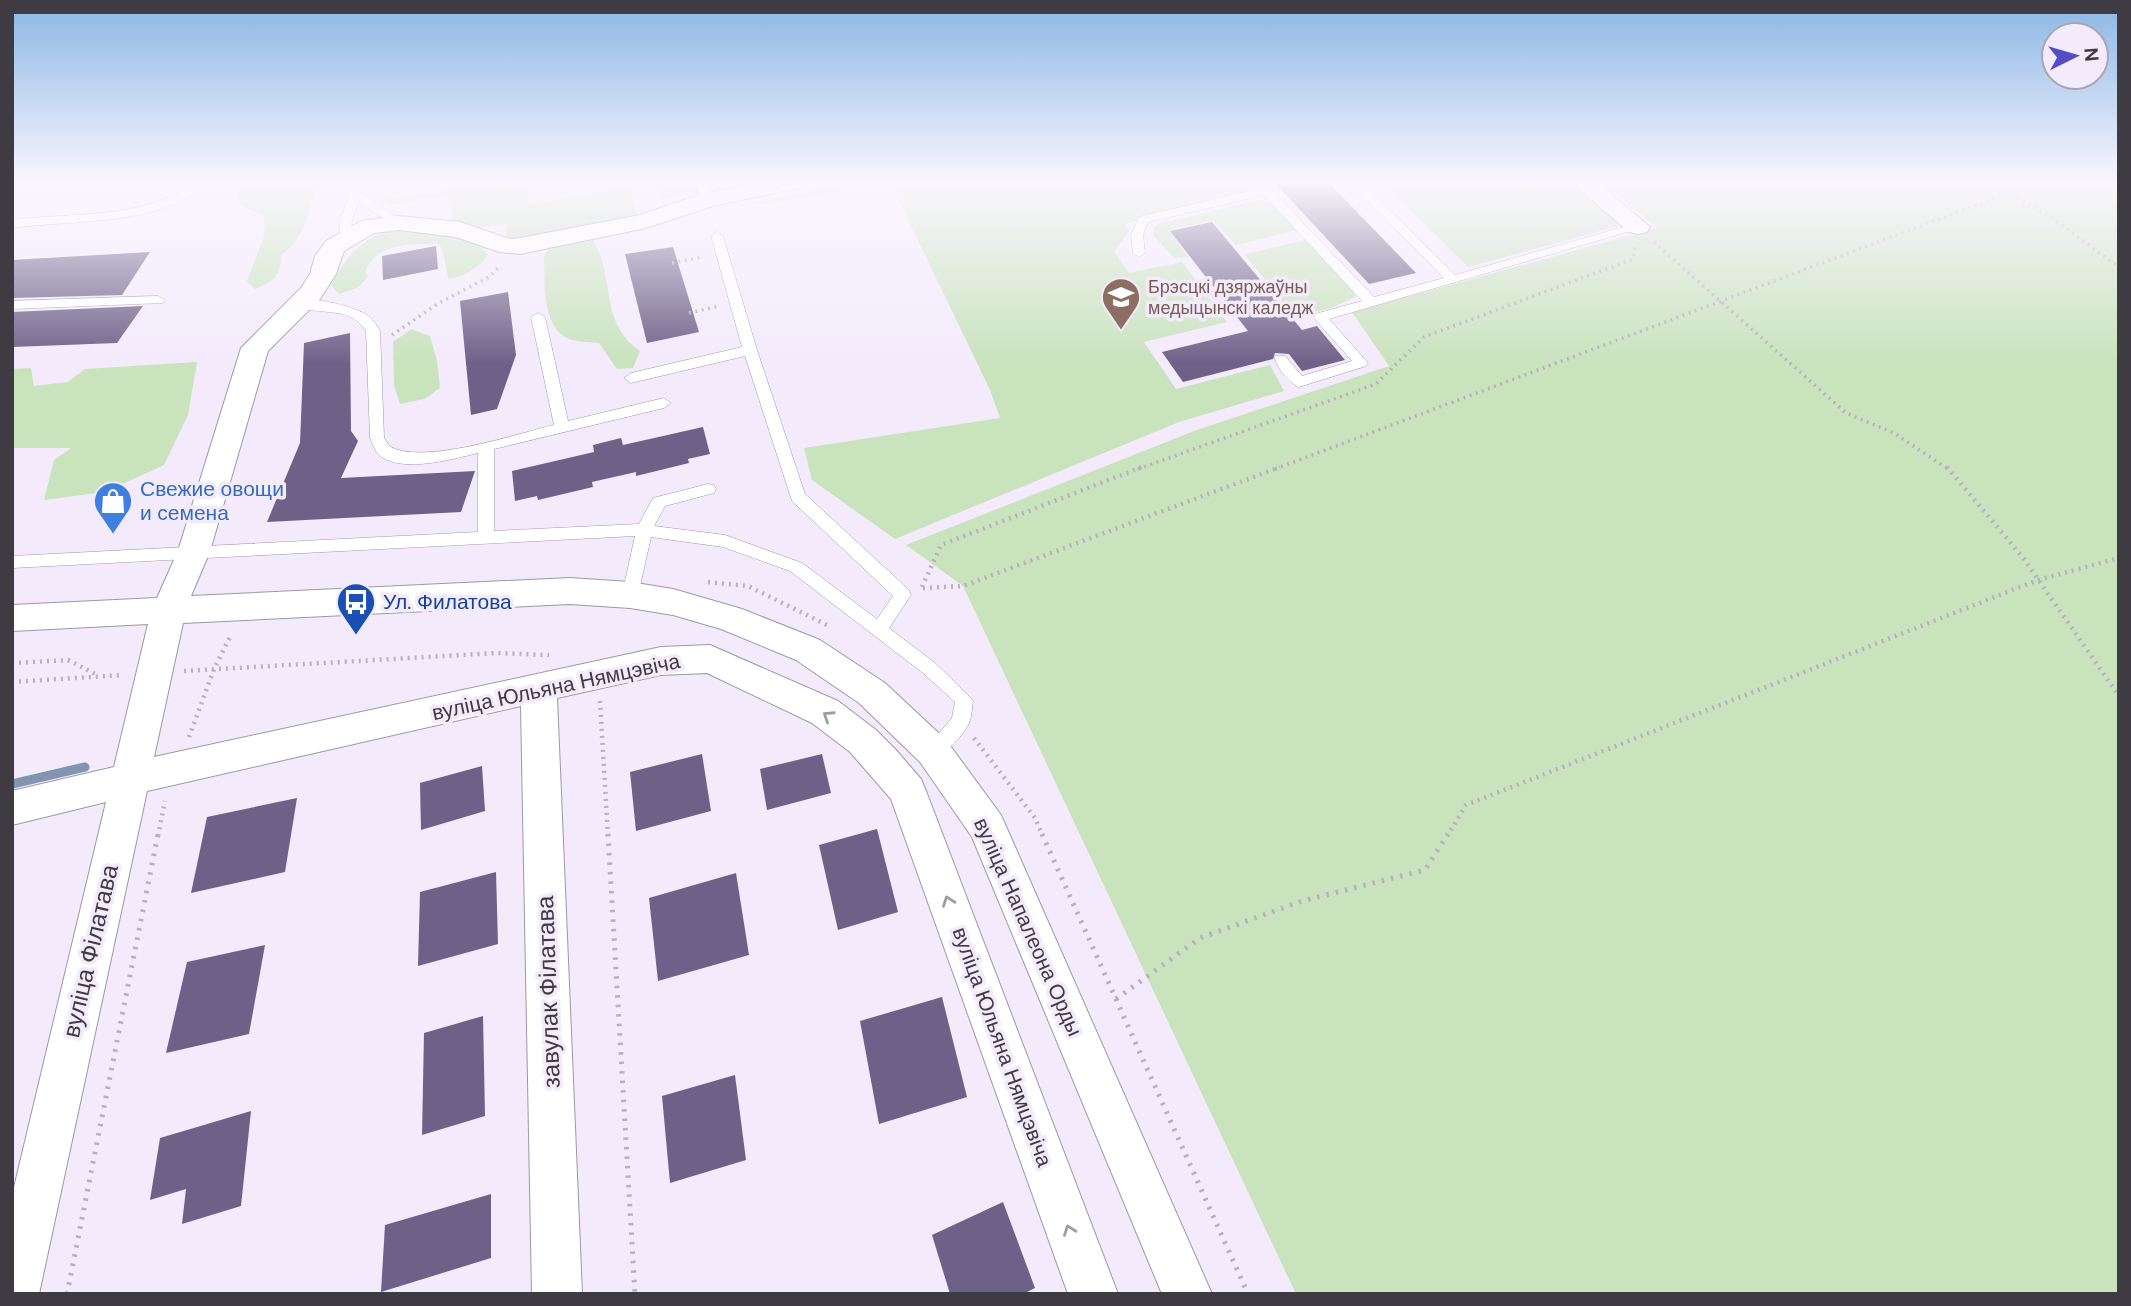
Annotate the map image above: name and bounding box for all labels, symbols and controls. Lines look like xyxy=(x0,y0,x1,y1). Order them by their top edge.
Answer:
north arrow xyxy=(2040,21,2110,91)
text: N xyxy=(2078,47,2104,63)
place label: Брэсцкі дзяржаўны медыцынскі каледж xyxy=(1148,275,1313,320)
school or university icon: Брэсцкі дзяржаўны медыцынскі каледж xyxy=(1100,276,1142,331)
place label: Свежие овощи и семена xyxy=(140,475,284,527)
shop icon: Свежие овощи и семена xyxy=(92,480,134,535)
bus stop icon: Ул. Филатова xyxy=(335,581,377,636)
place label: Ул. Филатова xyxy=(383,588,512,616)
street label: вуліца Юльяна Нямцэвіча xyxy=(429,647,683,727)
one-way arrow xyxy=(823,712,836,724)
street label: вуліца Напалеона Орды xyxy=(967,813,1089,1041)
street label: вуліца Філатава xyxy=(55,861,125,1041)
street label: завулак Філатава xyxy=(529,895,567,1089)
one-way arrow xyxy=(942,896,956,908)
street label: вуліца Юльяна Нямцэвіча xyxy=(946,923,1058,1171)
one-way arrow xyxy=(1063,1224,1077,1236)

